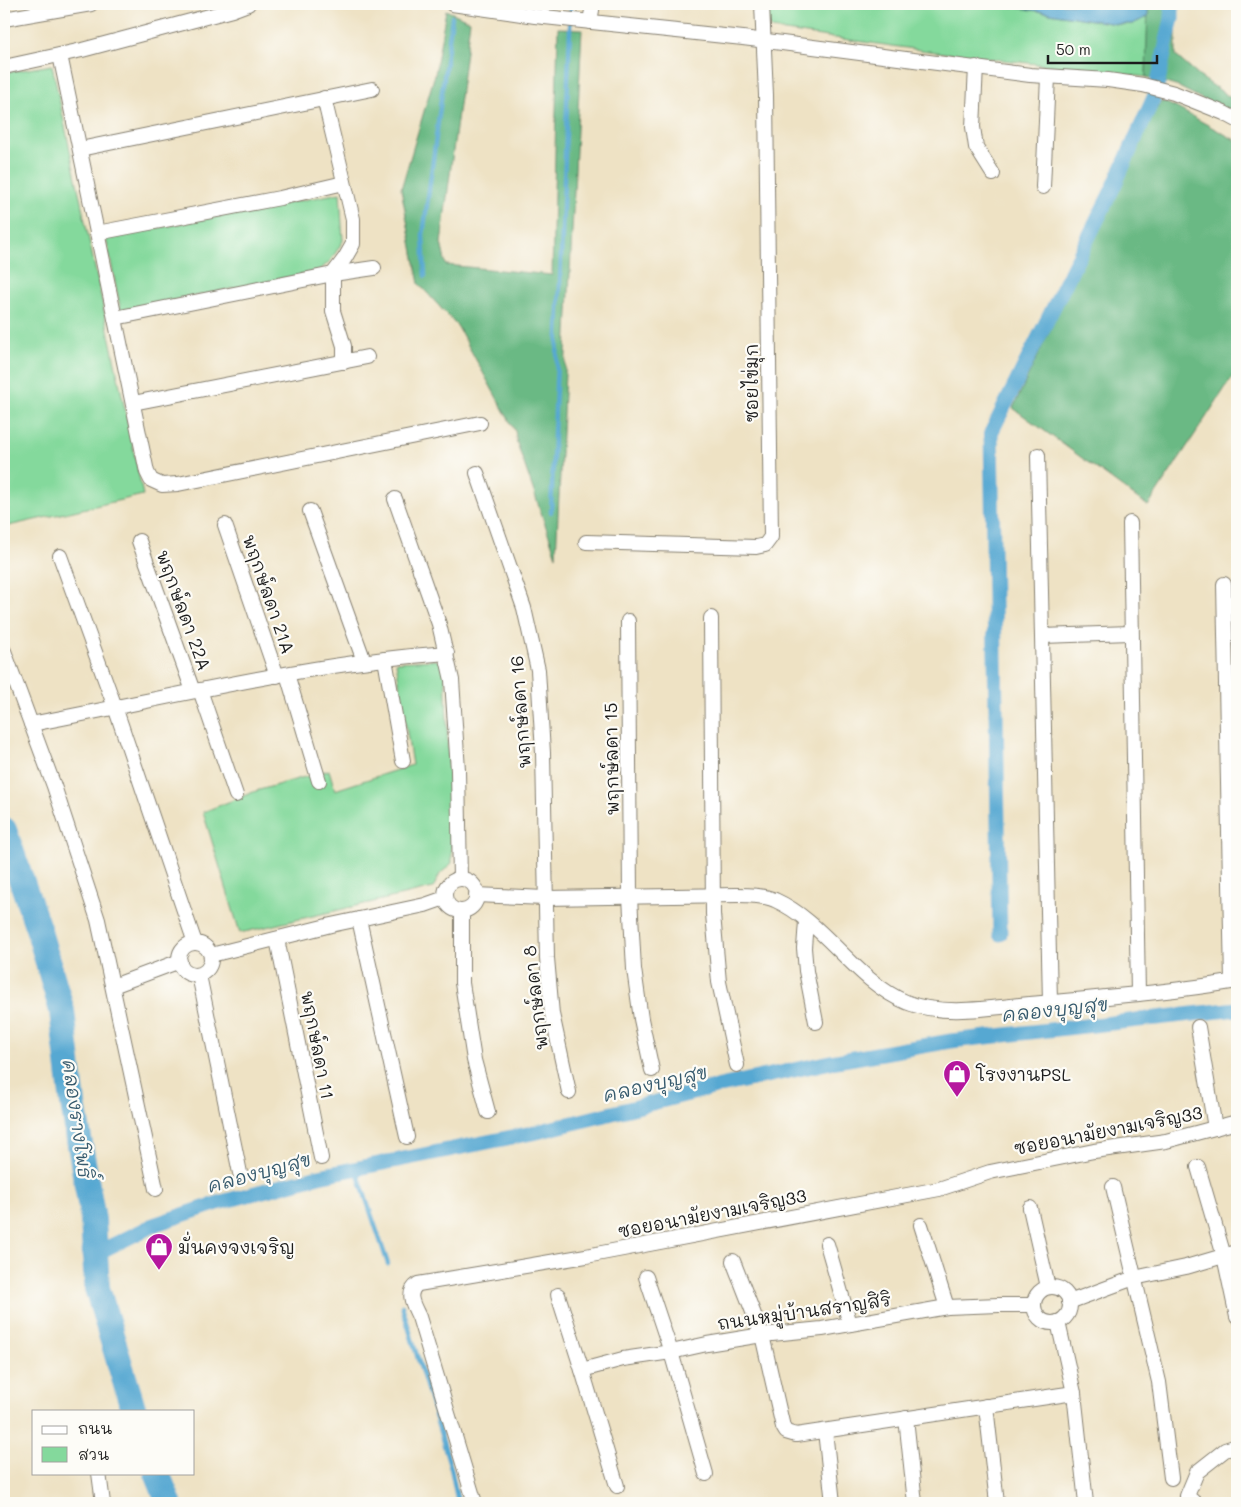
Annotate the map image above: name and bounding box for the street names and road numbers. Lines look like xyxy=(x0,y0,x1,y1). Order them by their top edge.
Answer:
street label: ซอยไข่มุก xyxy=(739,343,765,423)
street label: พฤกษ์ลดา 21A xyxy=(236,531,301,657)
street label: พฤกษ์ลดา 22A xyxy=(150,546,217,674)
street label: พฤกษ์ลดา 16 xyxy=(504,655,537,769)
street label: พฤกษ์ลดา 15 xyxy=(598,702,625,816)
street label: พฤกษ์ลดา 8 xyxy=(517,944,554,1052)
street label: พฤกษ์ลดา 11 xyxy=(295,989,340,1102)
street label: ซอยอนามัยงามเจริญ33 xyxy=(1012,1100,1204,1160)
street label: ซอยอนามัยงามเจริญ33 xyxy=(616,1183,808,1243)
street label: ถนนหมู่บ้านสราญสิริ xyxy=(715,1287,893,1337)

